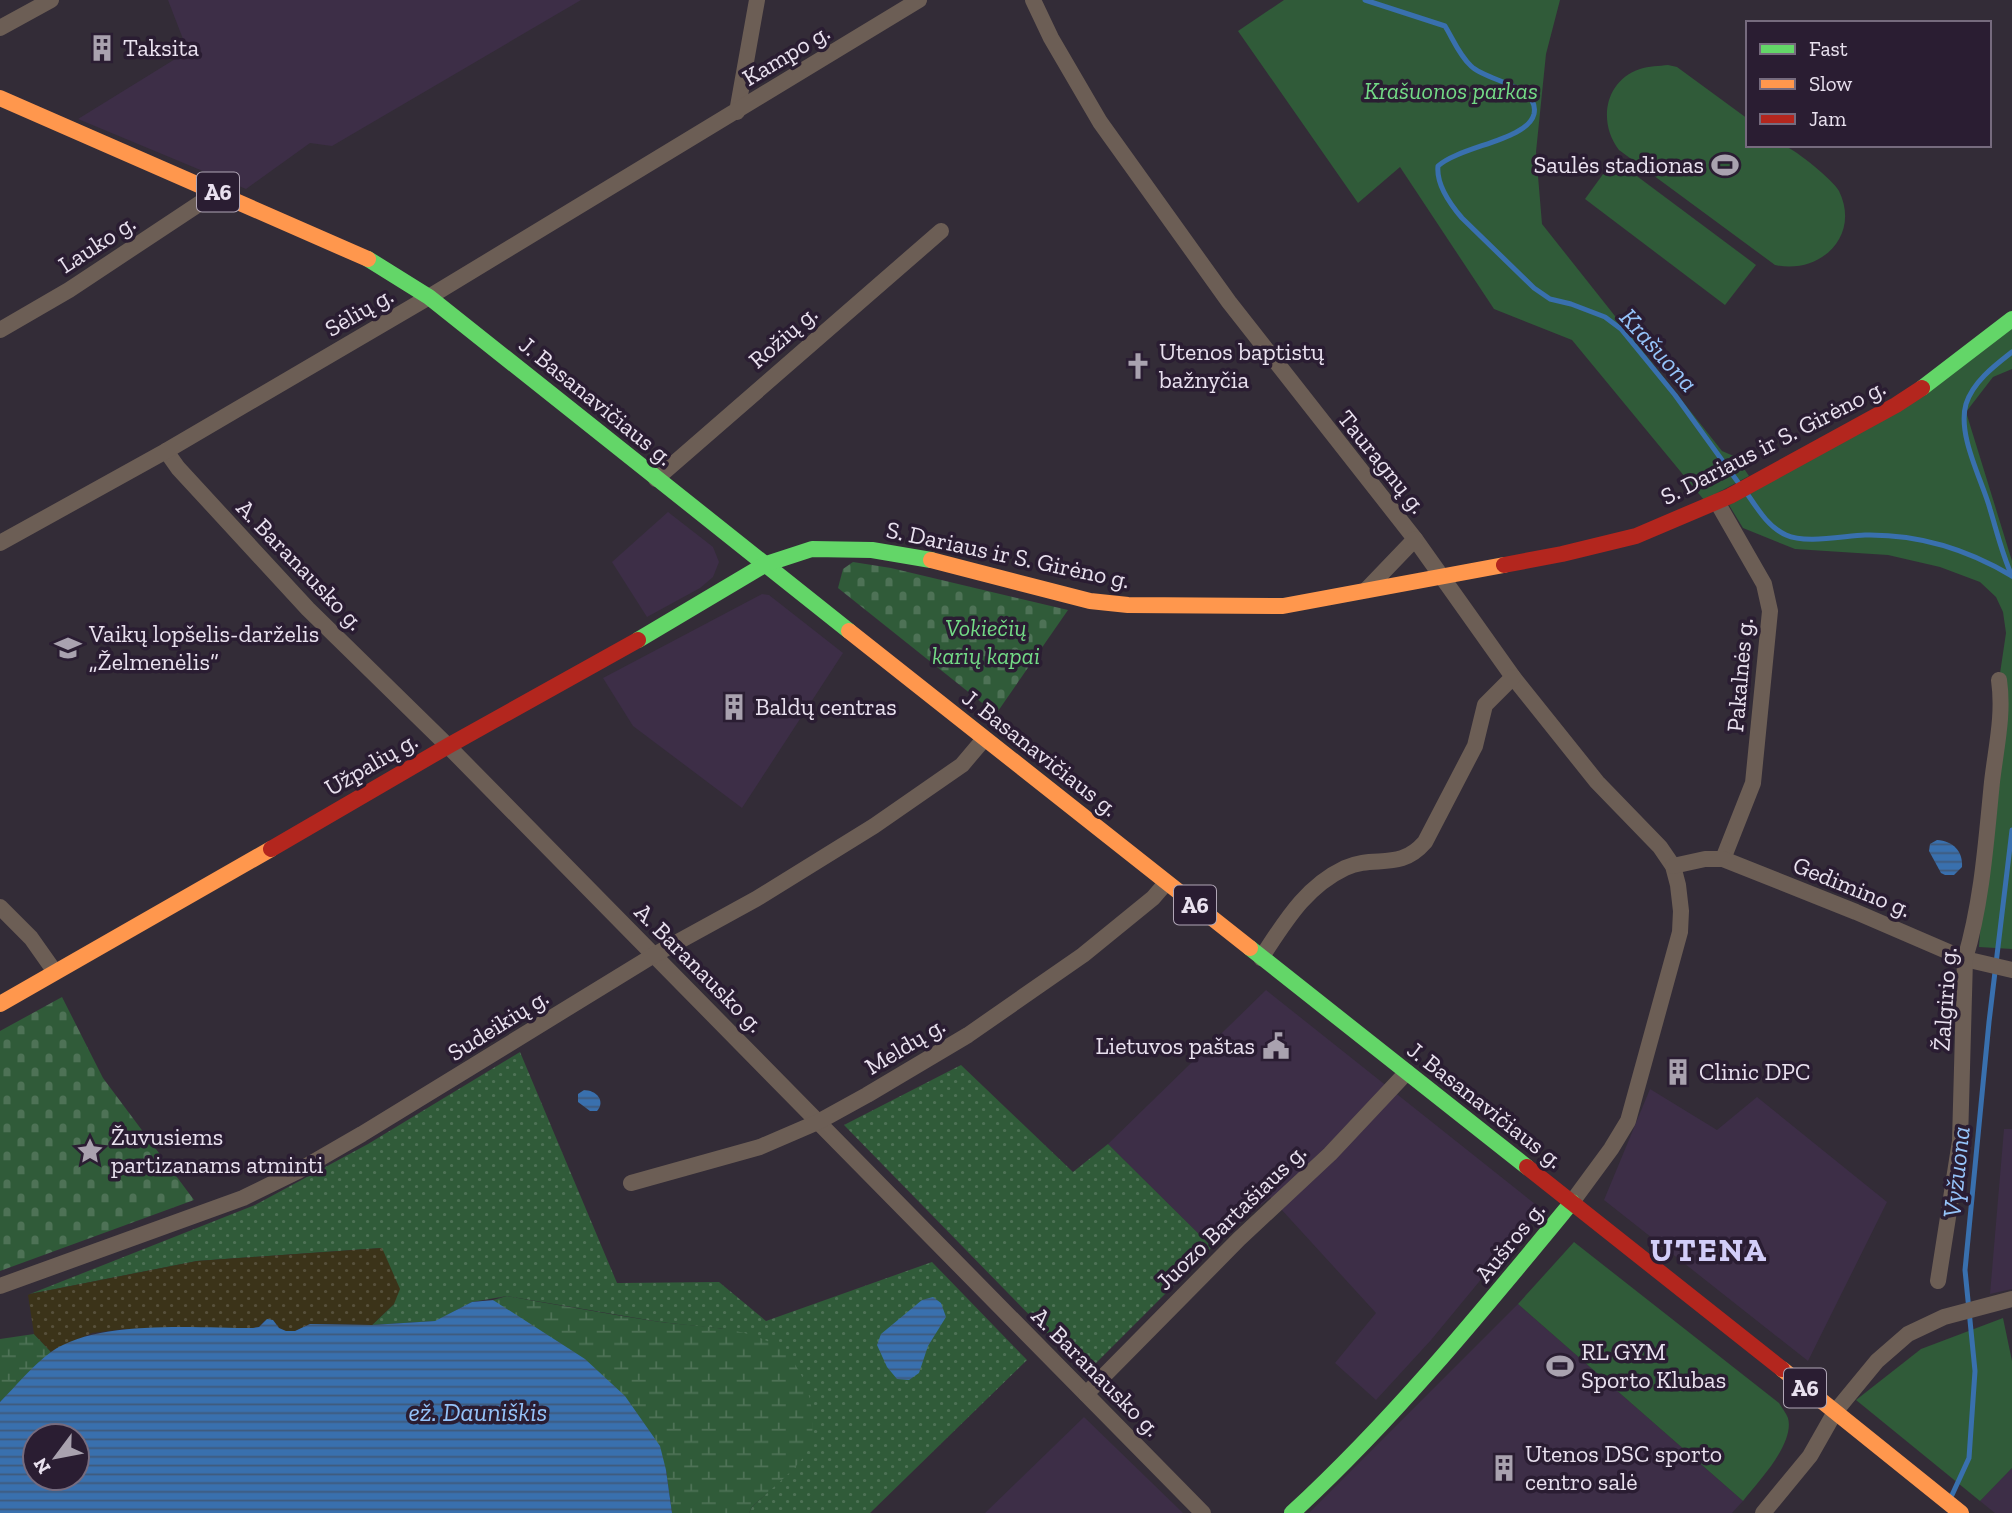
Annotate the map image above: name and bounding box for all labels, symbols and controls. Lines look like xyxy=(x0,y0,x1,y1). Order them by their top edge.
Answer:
street label: Kampo g. xyxy=(737,17,835,92)
legend xyxy=(1746,21,1991,147)
building icon: Taksita xyxy=(87,33,117,63)
place label: Taksita xyxy=(123,33,199,62)
text: Fast xyxy=(1809,36,1848,61)
text: Slow xyxy=(1809,71,1852,96)
park label: Krašuonos parkas xyxy=(1364,76,1538,105)
text: Jam xyxy=(1809,106,1846,131)
place label: Saulės stadionas xyxy=(1533,150,1704,179)
sports icon: Saulės stadionas xyxy=(1710,150,1740,180)
road number: A6 xyxy=(197,172,239,211)
street label: Lauko g. xyxy=(53,208,141,279)
street label: Sėlių g. xyxy=(319,281,398,343)
street label: Rožių g. xyxy=(742,299,823,374)
water label: Krašuona xyxy=(1613,302,1705,398)
street label: J. Basanavičiaus g. xyxy=(514,330,679,471)
place label: Utenos baptistų bažnyčia xyxy=(1158,337,1325,394)
church icon: Utenos baptistų bažnyčia xyxy=(1123,351,1153,381)
street label: S. Dariaus ir S. Girėno g. xyxy=(1656,372,1890,511)
street label: Tauragnų g. xyxy=(1332,404,1433,519)
street label: A. Baranausko g. xyxy=(231,493,370,636)
street label: S. Dariaus ir S. Girėno g. xyxy=(884,515,1133,594)
park label: Vokiečių karių kapai xyxy=(932,613,1040,670)
street label: Pakalnės g. xyxy=(1720,617,1759,733)
place label: Vaikų lopšelis-darželis „Želmenėlis“ xyxy=(88,619,319,676)
school or university icon: Vaikų lopšelis-darželis „Želmenėlis“ xyxy=(53,633,83,663)
street label: J. Basanavičiaus g. xyxy=(957,683,1124,822)
building icon: Baldų centras xyxy=(719,692,749,722)
place label: Baldų centras xyxy=(755,692,897,721)
street label: Užpalių g. xyxy=(319,725,422,802)
street label: Gedimino g. xyxy=(1789,850,1915,923)
road number: A6 xyxy=(1174,885,1216,924)
street label: A. Baranausko g. xyxy=(629,897,770,1038)
street label: Žalgirio g. xyxy=(1926,946,1963,1052)
street label: Sudeikių g. xyxy=(442,982,554,1067)
street label: Meldų g. xyxy=(859,1010,950,1081)
place label: Lietuvos paštas xyxy=(1095,1031,1255,1060)
public building icon: Lietuvos paštas xyxy=(1261,1031,1291,1061)
street label: J. Basanavičiaus g. xyxy=(1402,1035,1569,1174)
building icon: Clinic DPC xyxy=(1663,1057,1693,1087)
place label: Clinic DPC xyxy=(1699,1057,1811,1086)
place label: Žuvusiems partizanams atminti xyxy=(111,1122,324,1179)
water label: Vyžuona xyxy=(1935,1125,1977,1219)
place icon: Žuvusiems partizanams atminti xyxy=(75,1136,105,1166)
street label: Juozo Bartašiaus g. xyxy=(1149,1137,1312,1296)
street label: Aušros g. xyxy=(1468,1196,1551,1288)
district label: UTENA xyxy=(1650,1231,1768,1269)
street label: A. Baranausko g. xyxy=(1026,1301,1167,1442)
place label: RL GYM Sporto Klubas xyxy=(1581,1337,1726,1394)
sports icon: RL GYM Sporto Klubas xyxy=(1545,1351,1575,1381)
road number: A6 xyxy=(1784,1368,1826,1408)
water label: ež. Dauniškis xyxy=(409,1396,547,1428)
north arrow xyxy=(21,1422,91,1492)
place label: Utenos DSC sporto centro salė xyxy=(1525,1439,1722,1496)
building icon: Utenos DSC sporto centro salė xyxy=(1489,1453,1519,1483)
text: N xyxy=(28,1454,56,1478)

